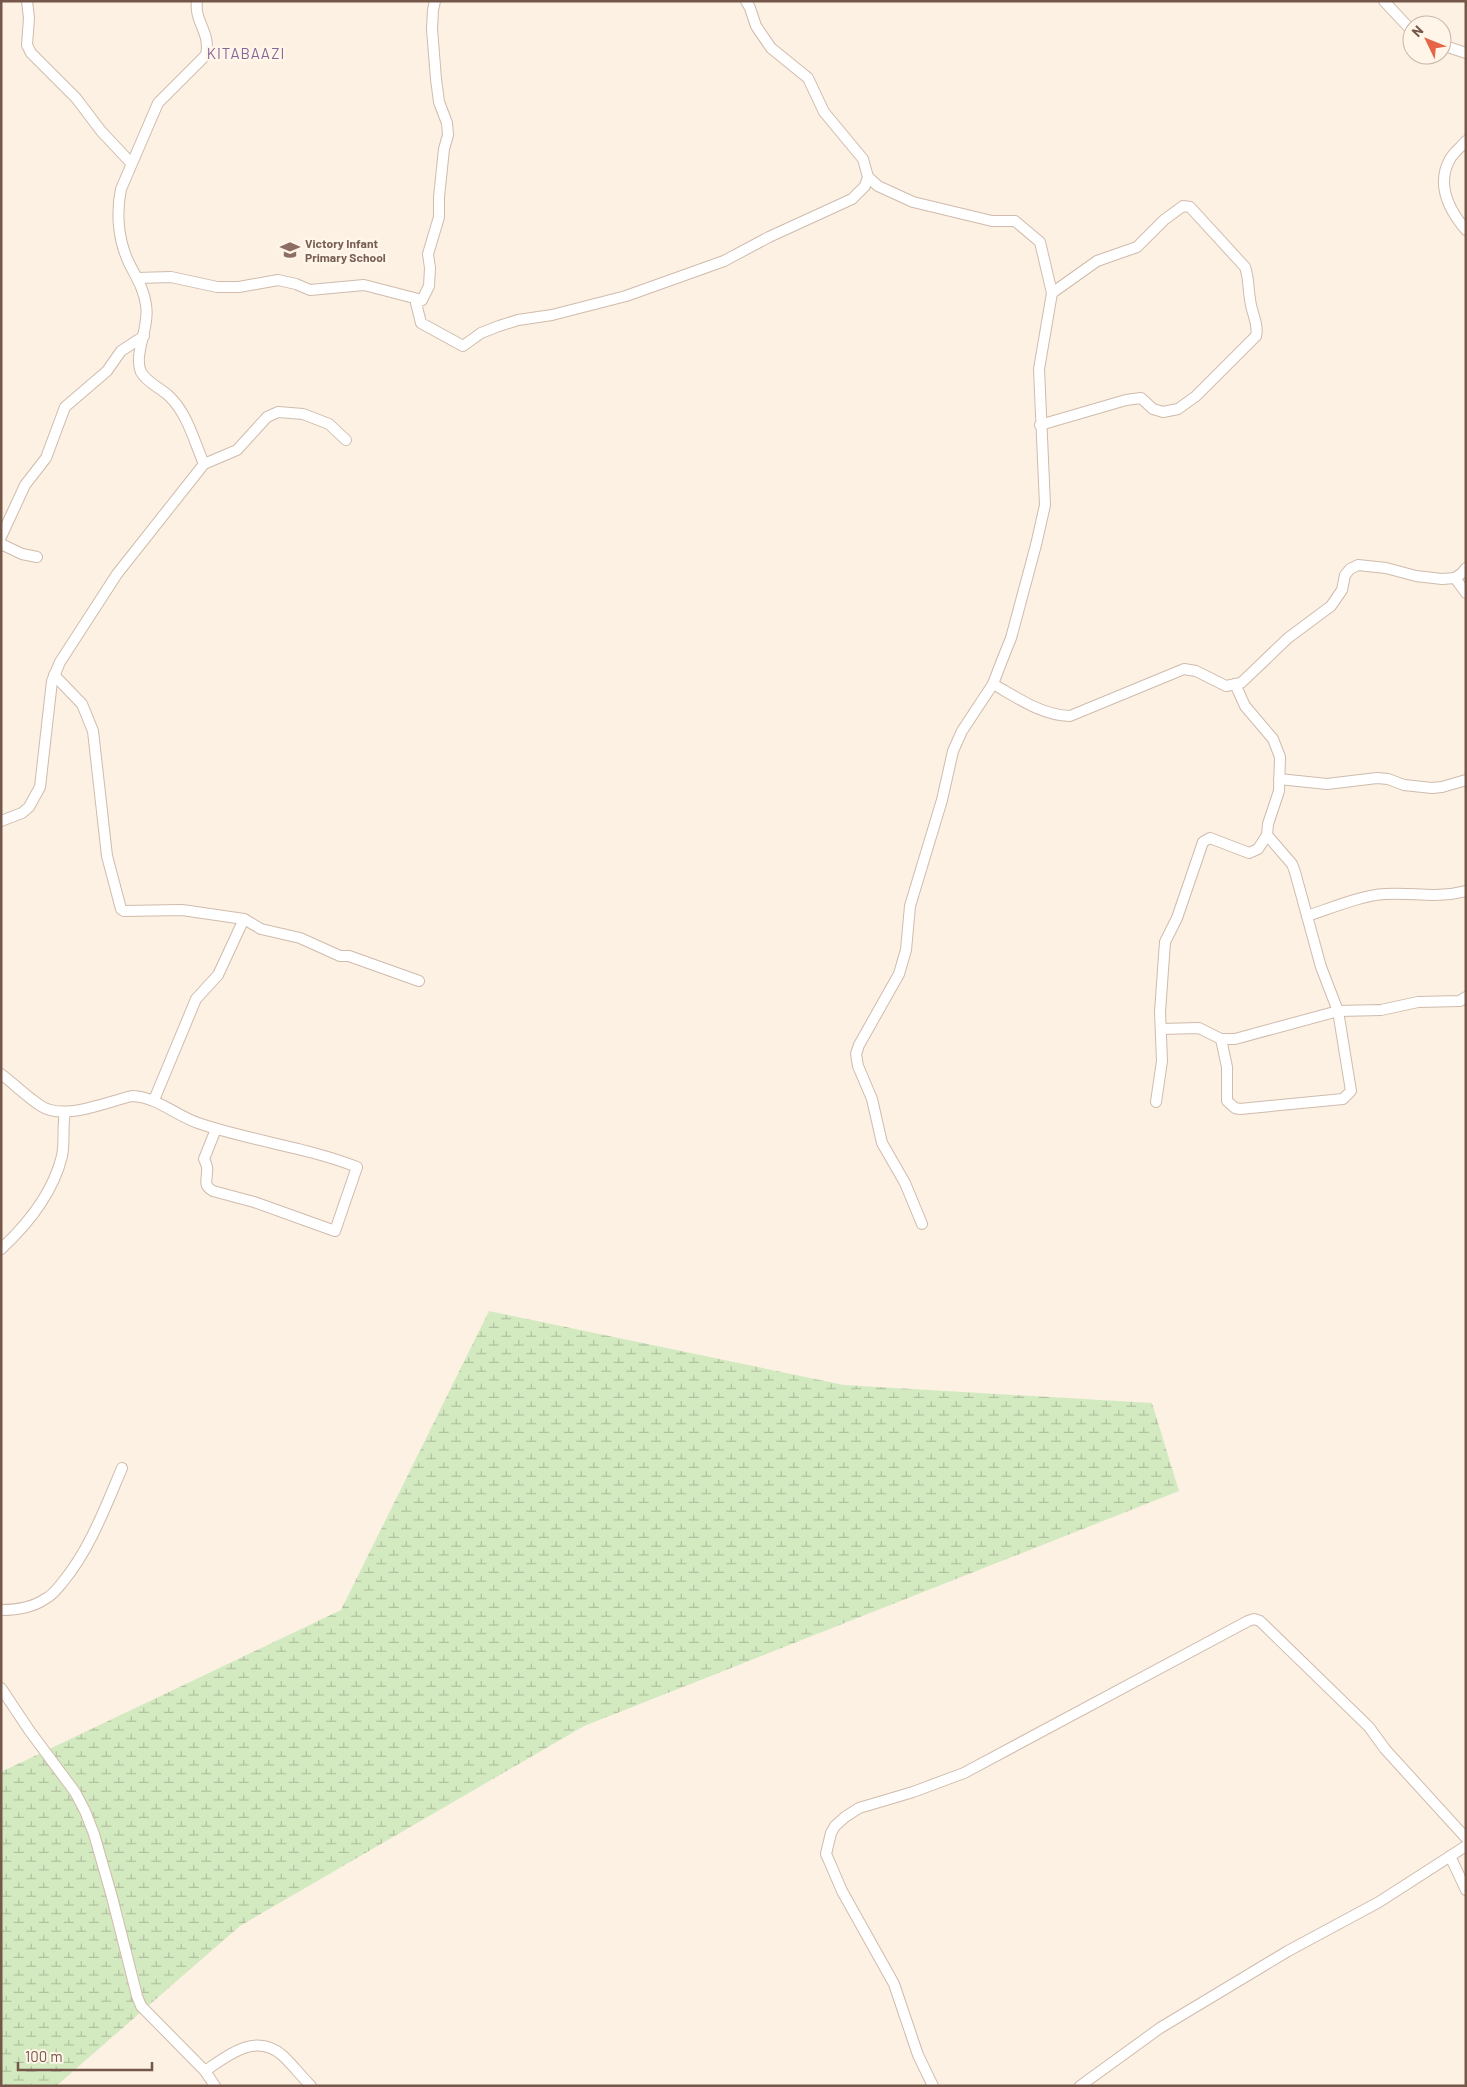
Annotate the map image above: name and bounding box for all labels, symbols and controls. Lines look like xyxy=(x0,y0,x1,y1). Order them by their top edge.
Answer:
north arrow xyxy=(1402,15,1452,65)
text: N xyxy=(1408,22,1427,40)
district label: KITABAAZI xyxy=(207,44,285,62)
place label: Victory Infant Primary School xyxy=(305,236,386,264)
school or university icon: Victory Infant Primary School xyxy=(279,239,301,261)
scale bar xyxy=(18,2040,151,2072)
text: 100 m xyxy=(25,2047,63,2065)

